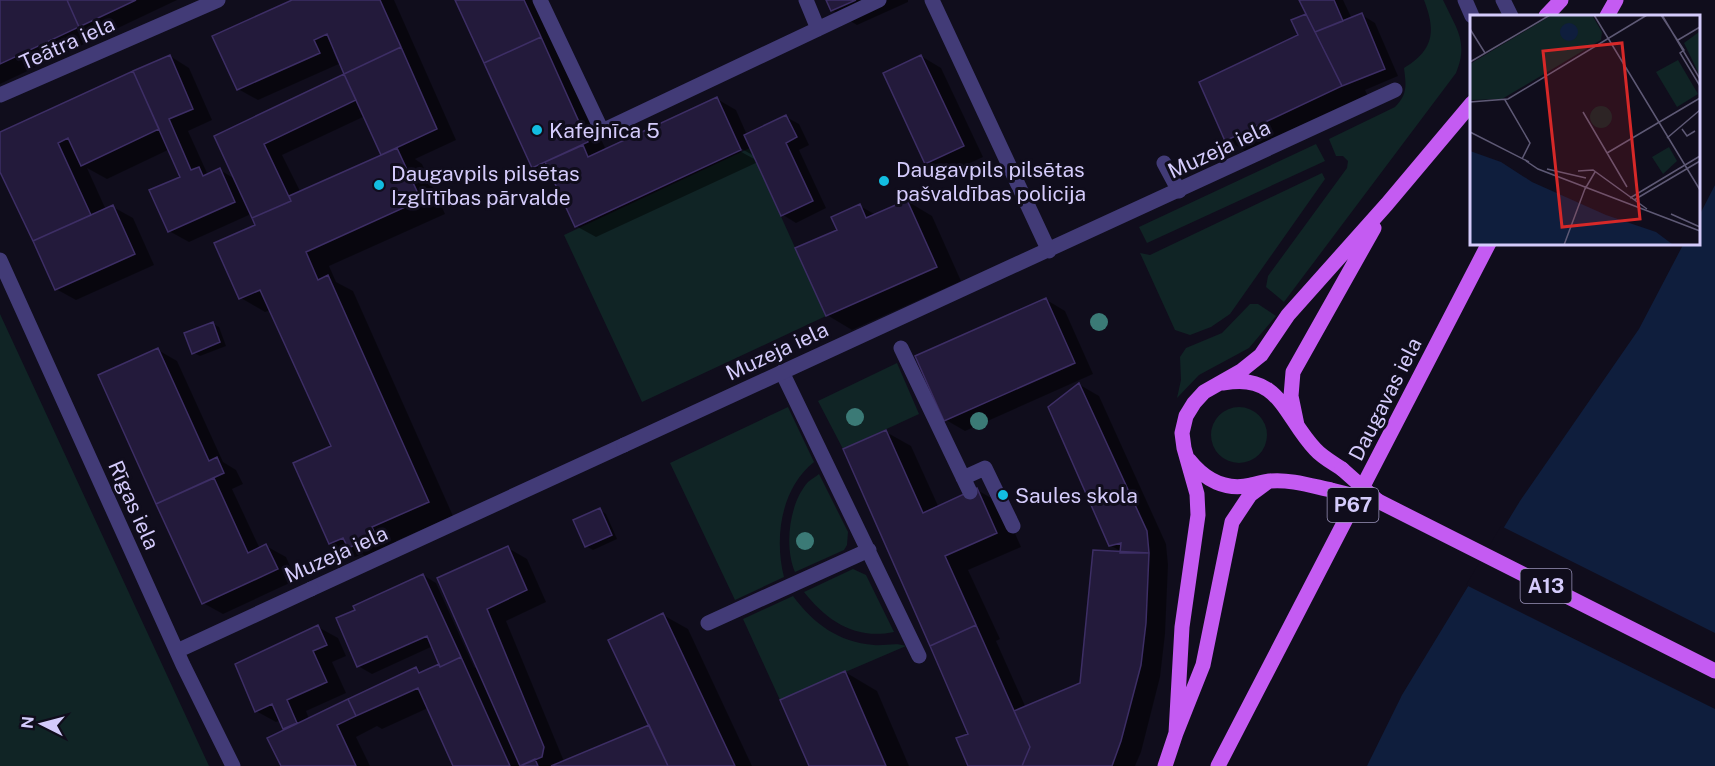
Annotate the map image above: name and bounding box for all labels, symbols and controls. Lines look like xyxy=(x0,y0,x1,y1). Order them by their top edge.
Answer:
street label: Teātra iela xyxy=(16,11,118,75)
inset map xyxy=(1470,15,1700,244)
street label: Muzeja iela xyxy=(1164,114,1274,184)
place label: Kafejnīca 5 xyxy=(549,118,660,143)
marker: Kafejnīca 5 xyxy=(530,123,544,137)
place label: Daugavpils pilsētas pašvaldības policija xyxy=(896,157,1086,206)
place label: Daugavpils pilsētas Izglītības pārvalde xyxy=(391,161,580,210)
marker: Daugavpils pilsētas pašvaldības policija xyxy=(877,174,891,188)
marker: Daugavpils pilsētas Izglītības pārvalde xyxy=(372,178,386,192)
street label: Muzeja iela xyxy=(722,316,832,386)
street label: Daugavas iela xyxy=(1343,333,1427,465)
street label: Rīgas iela xyxy=(103,457,165,553)
place label: Saules skola xyxy=(1015,483,1138,508)
marker: Saules skola xyxy=(996,488,1010,502)
road number: P67 xyxy=(1328,488,1378,522)
street label: Muzeja iela xyxy=(281,520,391,588)
road number: A13 xyxy=(1520,569,1572,603)
north arrow xyxy=(12,694,72,754)
text: N xyxy=(17,715,38,730)

